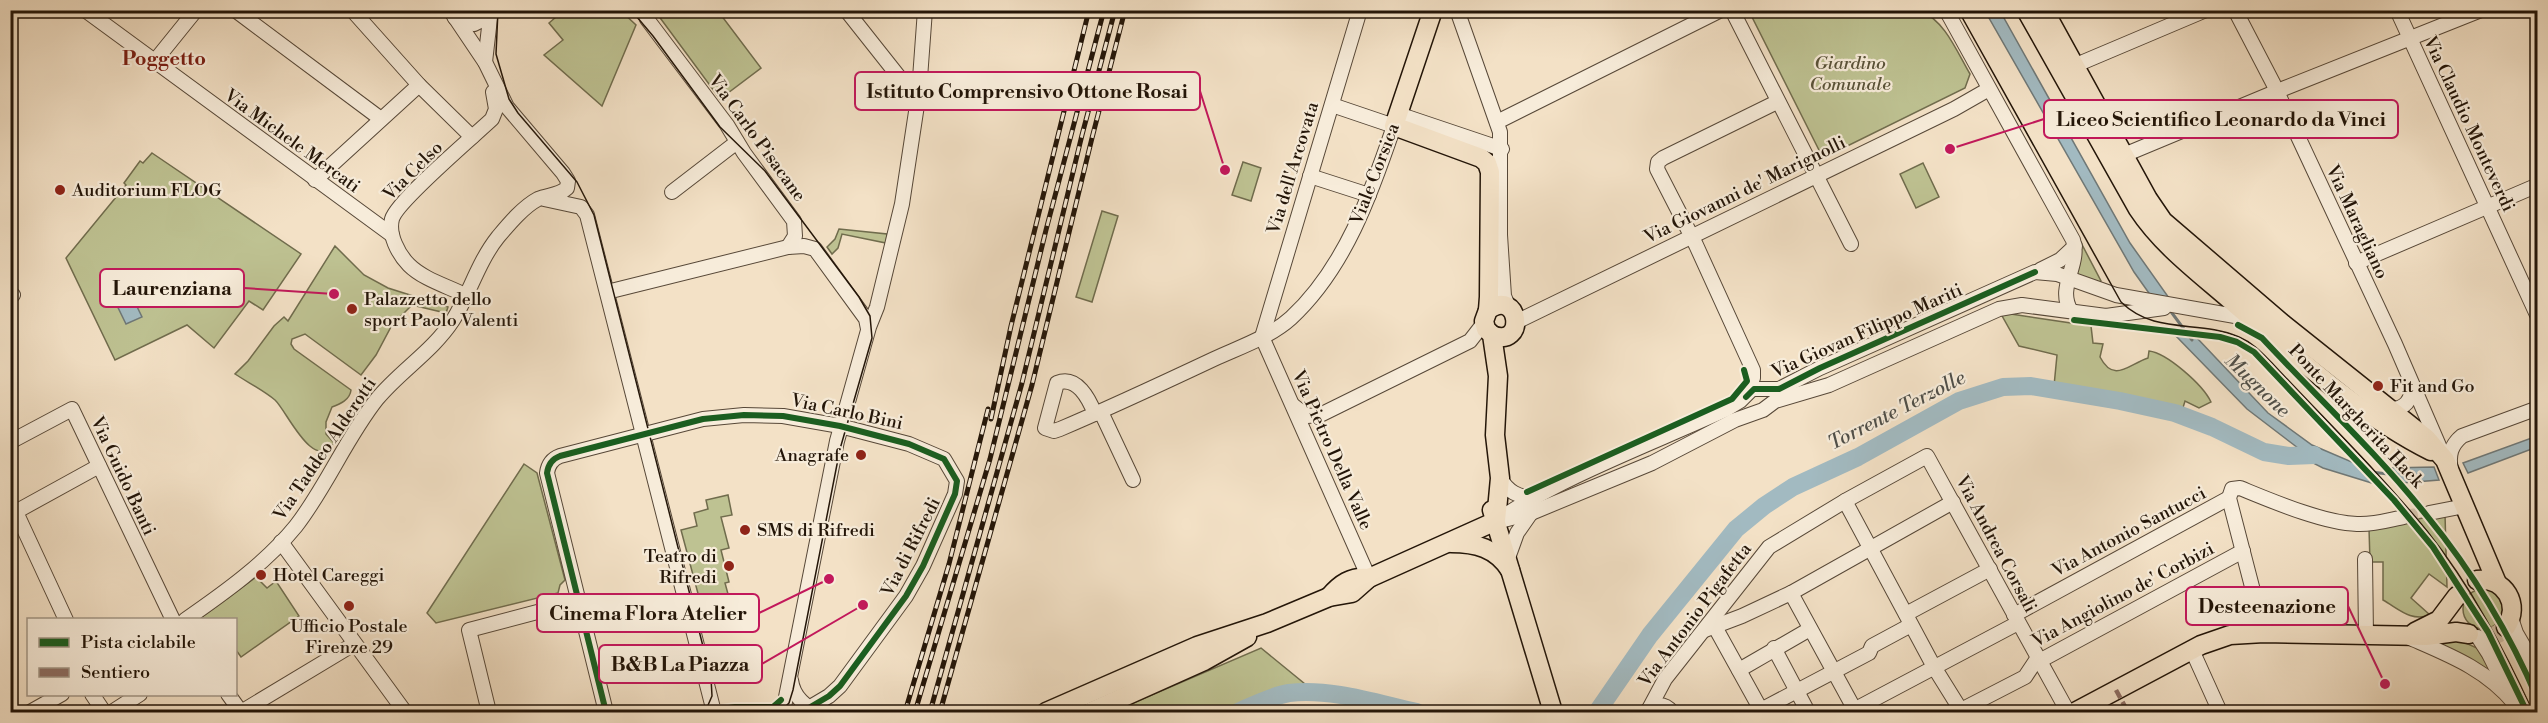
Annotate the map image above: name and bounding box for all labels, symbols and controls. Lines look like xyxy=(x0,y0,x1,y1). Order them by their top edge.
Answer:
street label: Via Claudio Monteverdi xyxy=(2418,32,2520,216)
district label: Poggetto xyxy=(122,47,206,72)
park label: Giardino Comunale xyxy=(1809,52,1891,96)
street label: Via Carlo Pisacane xyxy=(702,69,811,206)
callout: Istituto Comprensivo Ottone Rosai xyxy=(855,72,1200,110)
text: Istituto Comprensivo Ottone Rosai xyxy=(866,80,1188,105)
street label: Via Michele Mercati xyxy=(219,83,365,198)
street label: Via dell'Arcovata xyxy=(1262,98,1324,238)
callout: Liceo Scientifico Leonardo da Vinci xyxy=(2044,100,2398,138)
text: Liceo Scientifico Leonardo da Vinci xyxy=(2056,108,2387,133)
street label: Viale Corsica xyxy=(1345,119,1405,229)
street label: Via Giovanni de' Marignolli xyxy=(1639,131,1850,249)
street label: Via Celso xyxy=(378,136,448,206)
street label: Via Maragliano xyxy=(2320,161,2393,283)
place label: Auditorium FLOG xyxy=(71,179,222,202)
marker: Auditorium FLOG xyxy=(53,183,67,197)
callout: Laurenziana xyxy=(100,269,244,307)
text: Laurenziana xyxy=(112,277,232,302)
street label: Via Giovan Filippo Mariti xyxy=(1767,278,1966,384)
place label: Palazzetto dello sport Paolo Valenti xyxy=(364,288,518,332)
marker: Palazzetto dello sport Paolo Valenti xyxy=(345,302,359,316)
street label: Ponte Margherita Hack xyxy=(2283,339,2430,494)
water label: Mugnone xyxy=(2219,349,2295,424)
water label: Torrente Terzolle xyxy=(1824,365,1970,456)
street label: Via Pietro Della Valle xyxy=(1286,366,1378,533)
street label: Via Taddeo Alderotti xyxy=(268,373,382,526)
place label: Fit and Go xyxy=(2390,375,2475,398)
marker: Fit and Go xyxy=(2371,379,2385,393)
street label: Via Carlo Bini xyxy=(788,389,905,435)
street label: Via Guido Banti xyxy=(85,412,161,539)
place label: Anagrafe xyxy=(774,444,849,467)
marker: Anagrafe xyxy=(854,448,868,462)
street label: Via Andrea Corsali xyxy=(1950,471,2042,617)
street label: Via Antonio Santucci xyxy=(2047,482,2210,583)
street label: Via di Rifredi xyxy=(876,494,946,601)
place label: SMS di Rifredi xyxy=(757,519,875,542)
marker: SMS di Rifredi xyxy=(738,523,752,537)
street label: Via Angiolino de' Corbizi xyxy=(2027,537,2218,653)
street label: Via Antonio Pigafetta xyxy=(1633,538,1757,692)
place label: Teatro di Rifredi xyxy=(644,545,717,589)
marker: Teatro di Rifredi xyxy=(722,559,736,573)
place label: Hotel Careggi xyxy=(273,564,385,587)
marker: Hotel Careggi xyxy=(254,568,268,582)
callout: Desteenazione xyxy=(2186,587,2348,625)
callout: Cinema Flora Atelier xyxy=(537,594,759,632)
text: Desteenazione xyxy=(2198,595,2336,620)
marker: Ufficio Postale Firenze 29 xyxy=(342,599,356,613)
text: Cinema Flora Atelier xyxy=(549,602,747,627)
place label: Ufficio Postale Firenze 29 xyxy=(290,615,408,659)
legend xyxy=(27,618,237,696)
text: Pista ciclabile xyxy=(81,631,196,654)
callout: B&B La Piazza xyxy=(599,645,762,683)
text: B&B La Piazza xyxy=(611,653,750,678)
text: Sentiero xyxy=(81,661,150,684)

